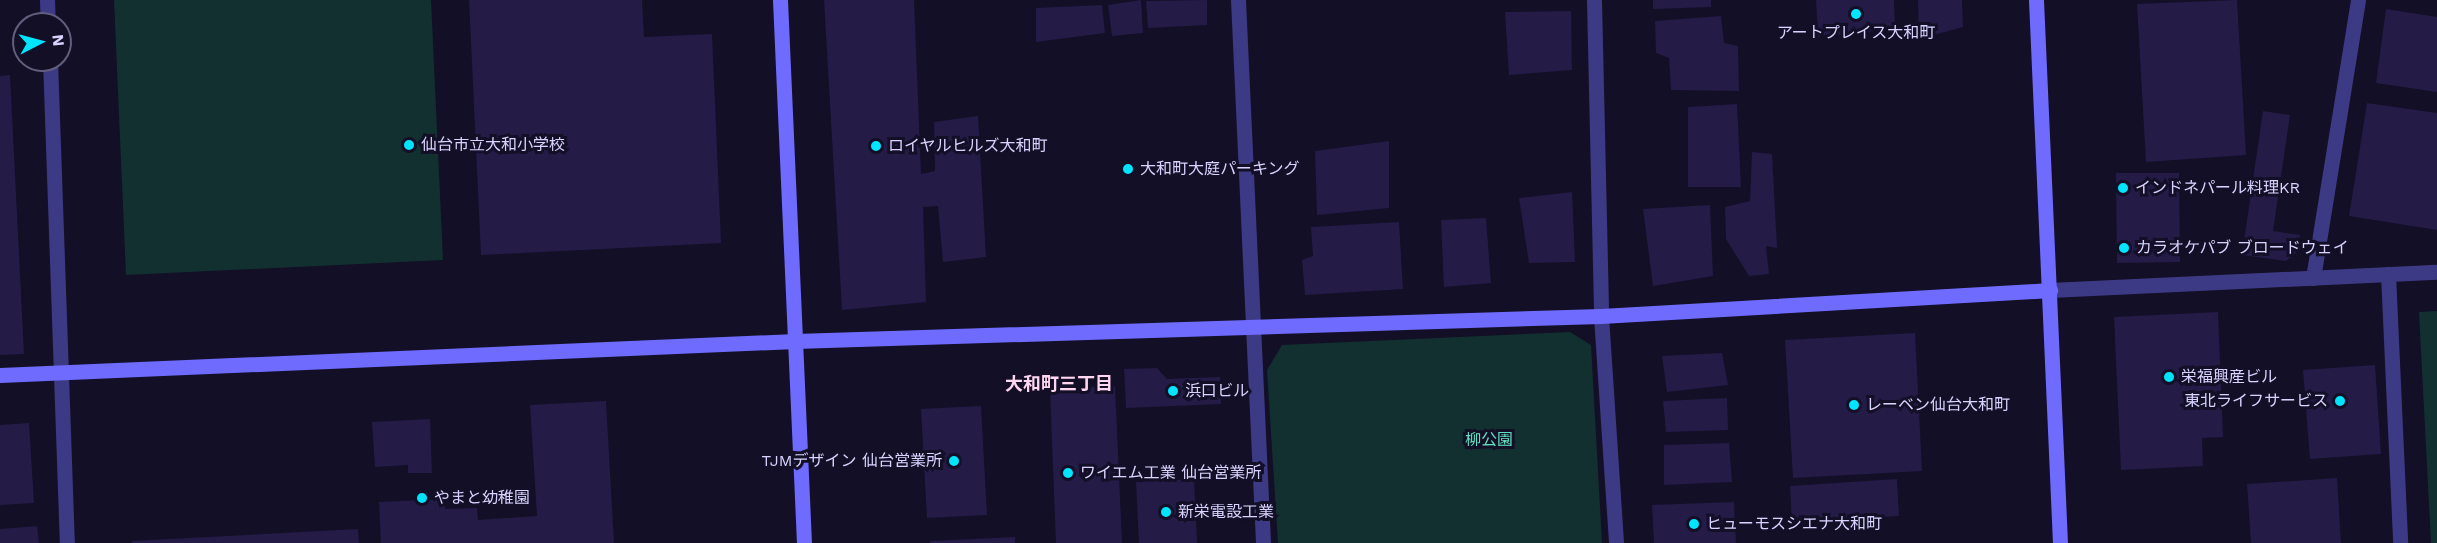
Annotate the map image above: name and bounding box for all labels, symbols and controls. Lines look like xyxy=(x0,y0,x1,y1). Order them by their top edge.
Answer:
marker: アートプレイス大和町 xyxy=(1849,7,1863,21)
north arrow xyxy=(12,12,72,72)
place label: アートプレイス大和町 xyxy=(1776,23,1936,43)
text: N xyxy=(48,33,68,47)
place label: 仙台市立大和小学校 xyxy=(421,135,565,155)
place label: ロイヤルヒルズ大和町 xyxy=(888,136,1048,156)
marker: 仙台市立大和小学校 xyxy=(402,138,416,152)
marker: ロイヤルヒルズ大和町 xyxy=(869,139,883,153)
place label: 大和町大庭パーキング xyxy=(1140,159,1300,179)
marker: 大和町大庭パーキング xyxy=(1121,162,1135,176)
place label: インドネパール料理KR xyxy=(2135,178,2300,198)
marker: インドネパール料理KR xyxy=(2116,181,2130,195)
place label: カラオケパブ ブロードウェイ xyxy=(2136,238,2349,258)
marker: カラオケパブ ブロードウェイ xyxy=(2117,241,2131,255)
place label: 栄福興産ビル xyxy=(2181,367,2277,387)
marker: 栄福興産ビル xyxy=(2162,370,2176,384)
district label: 大和町三丁目 xyxy=(1005,373,1113,395)
place label: 浜口ビル xyxy=(1185,381,1249,401)
marker: 浜口ビル xyxy=(1166,384,1180,398)
place label: 東北ライフサービス xyxy=(2184,391,2328,411)
marker: 東北ライフサービス xyxy=(2333,394,2347,408)
place label: レーベン仙台大和町 xyxy=(1866,395,2010,415)
marker: レーベン仙台大和町 xyxy=(1847,398,1861,412)
park label: 柳公園 xyxy=(1465,430,1513,450)
place label: TJMデザイン 仙台営業所 xyxy=(762,451,942,471)
marker: TJMデザイン 仙台営業所 xyxy=(947,454,961,468)
place label: ワイエム工業 仙台営業所 xyxy=(1080,463,1261,483)
marker: ワイエム工業 仙台営業所 xyxy=(1061,466,1075,480)
place label: やまと幼稚園 xyxy=(434,488,530,508)
marker: やまと幼稚園 xyxy=(415,491,429,505)
place label: 新栄電設工業 xyxy=(1178,502,1274,522)
marker: 新栄電設工業 xyxy=(1159,505,1173,519)
place label: ヒューモスシエナ大和町 xyxy=(1706,514,1882,534)
marker: ヒューモスシエナ大和町 xyxy=(1687,517,1701,531)

